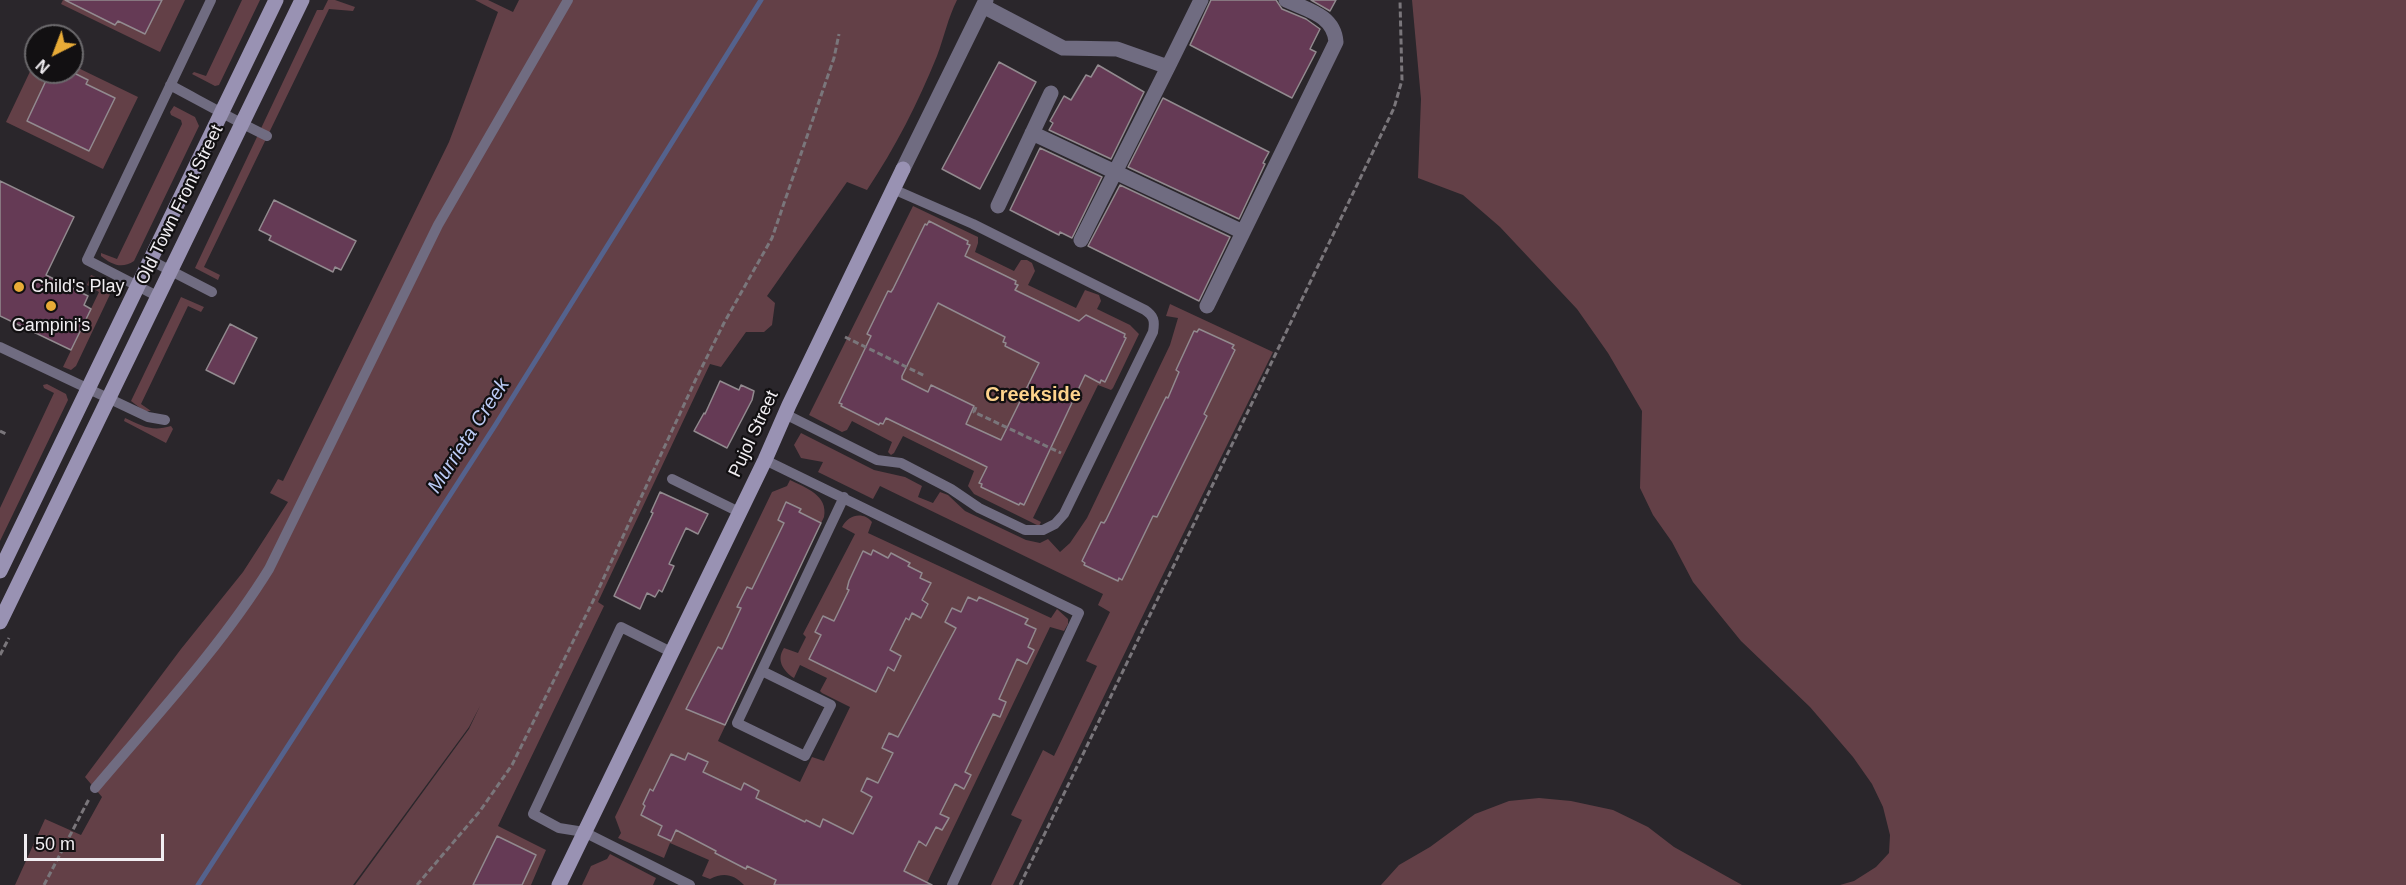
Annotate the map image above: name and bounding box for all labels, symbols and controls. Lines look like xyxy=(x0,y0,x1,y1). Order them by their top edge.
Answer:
north arrow xyxy=(24,24,84,84)
text: N xyxy=(33,56,53,76)
street label: Old Town Front Street xyxy=(132,122,228,288)
place label: Child's Play xyxy=(31,276,124,298)
marker: Child's Play xyxy=(12,280,26,294)
marker: Campini's xyxy=(44,299,58,313)
place label: Campini's xyxy=(12,315,90,337)
water label: Murrieta Creek xyxy=(423,374,515,498)
district label: Creekside xyxy=(985,383,1081,407)
street label: Pujol Street xyxy=(725,387,783,481)
scale bar xyxy=(27,822,166,860)
text: 50 m xyxy=(35,834,75,854)

